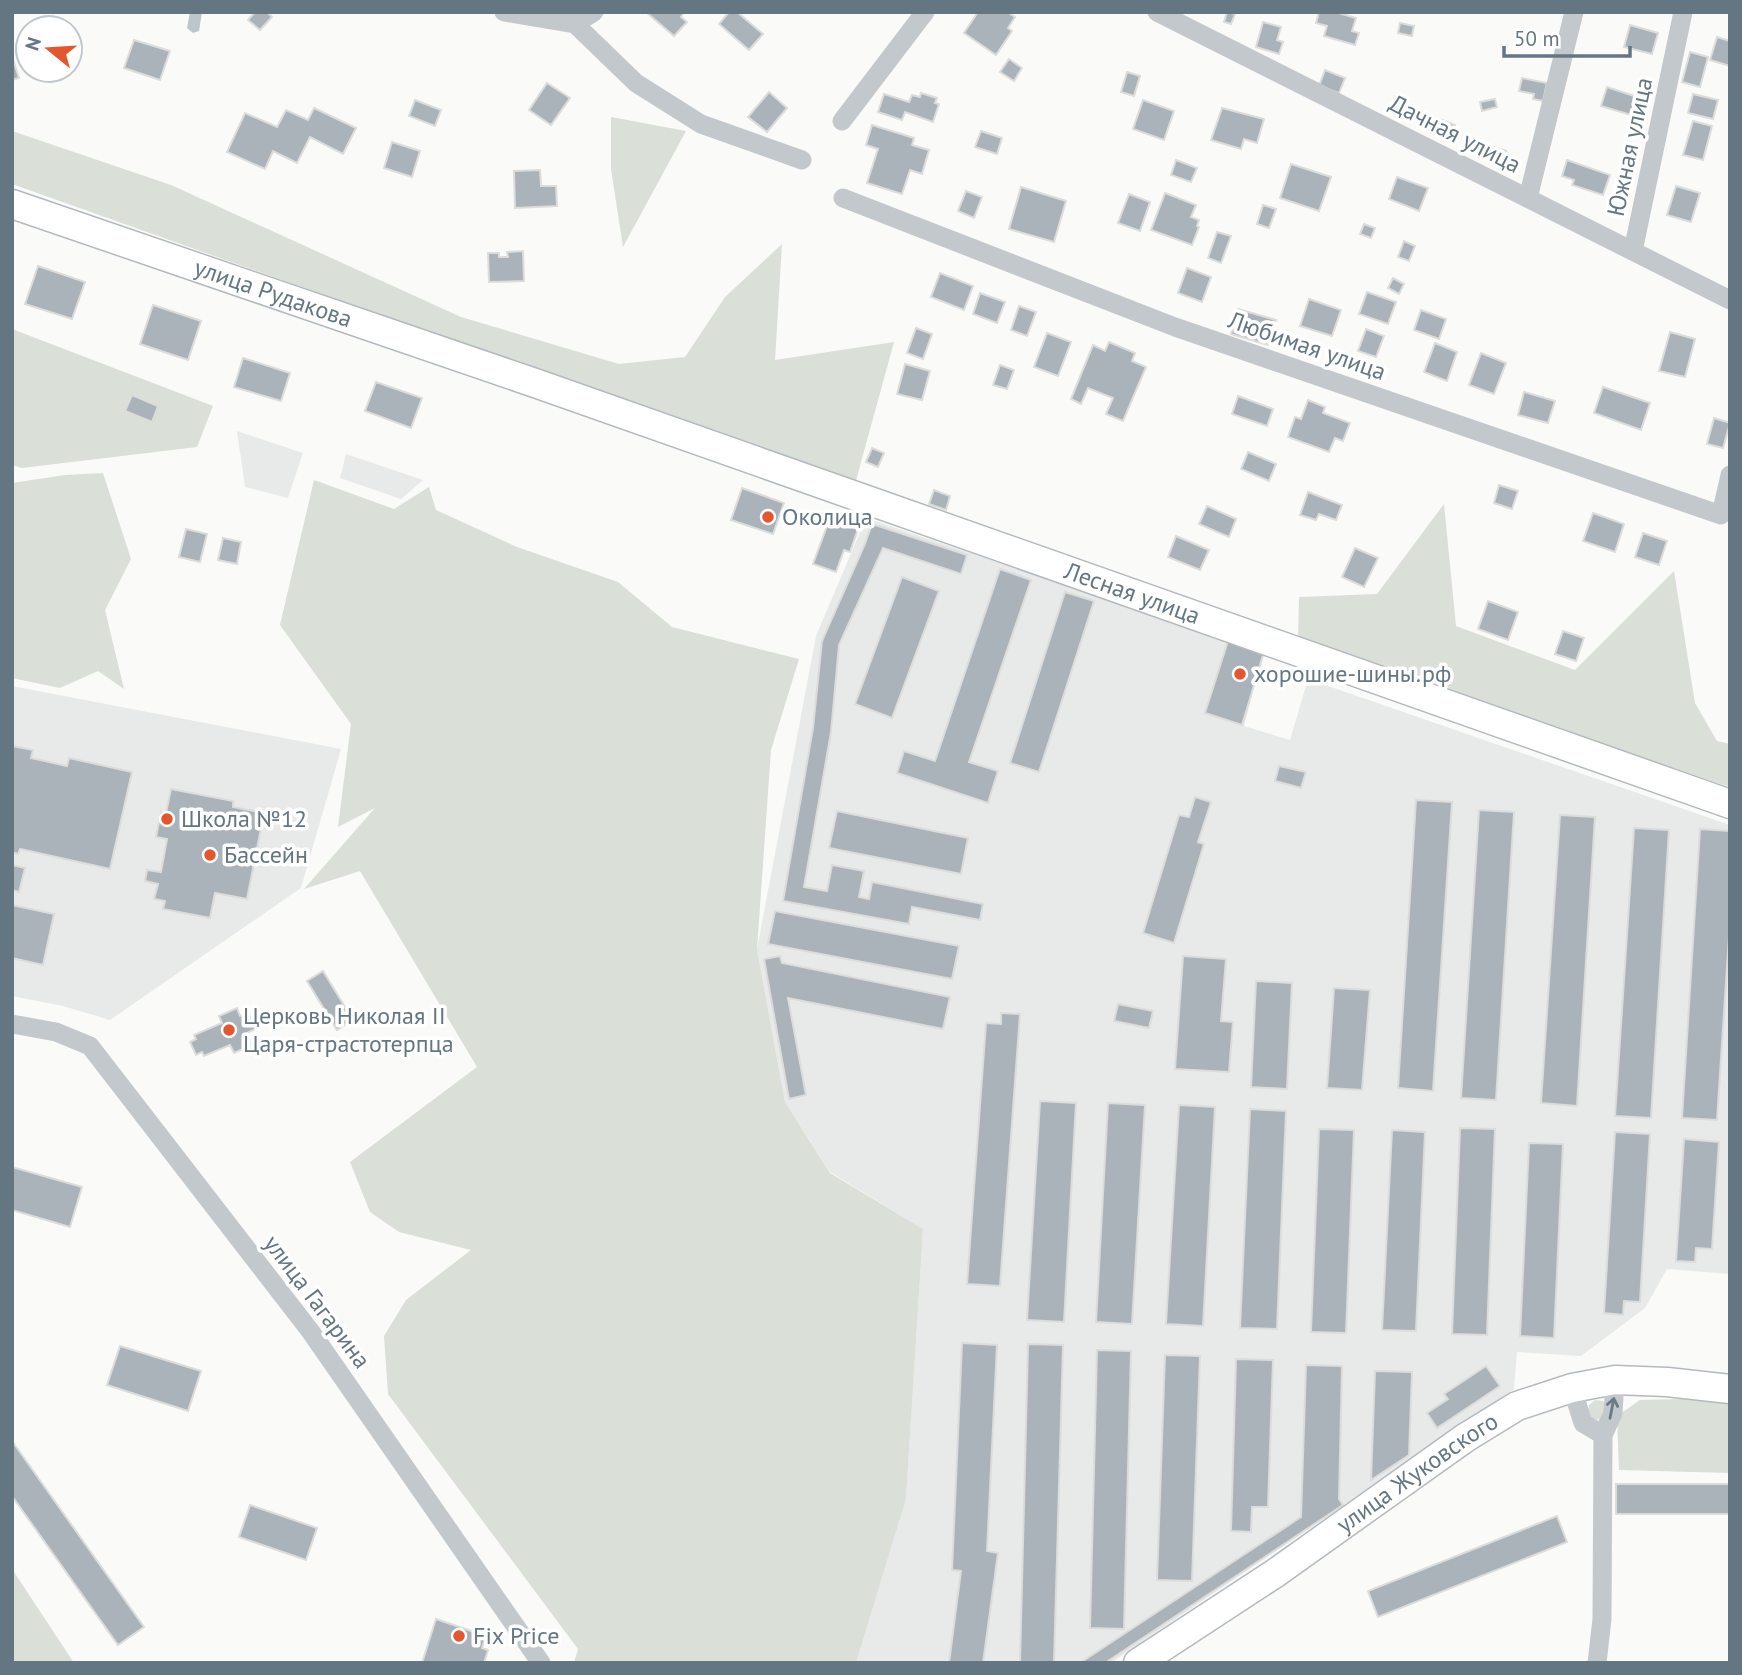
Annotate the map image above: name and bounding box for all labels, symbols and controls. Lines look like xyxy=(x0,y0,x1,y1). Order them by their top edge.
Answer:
north arrow xyxy=(14,14,84,84)
scale bar xyxy=(1504,14,1630,58)
text: 50 m xyxy=(1514,25,1560,52)
text: N xyxy=(19,34,46,53)
street label: Южная улица xyxy=(1600,75,1659,219)
street label: Дачная улица xyxy=(1384,87,1526,180)
street label: улица Рудакова xyxy=(190,252,356,334)
street label: Любимая улица xyxy=(1223,304,1390,387)
place label: Околица xyxy=(782,501,873,532)
marker: Околица xyxy=(760,509,776,525)
street label: Лесная улица xyxy=(1060,554,1204,631)
place label: хорошие-шины.рф xyxy=(1254,658,1451,689)
marker: хорошие-шины.рф xyxy=(1232,666,1248,682)
place label: Школа №12 xyxy=(181,803,307,834)
marker: Школа №12 xyxy=(159,811,175,827)
place label: Бассейн xyxy=(224,839,308,870)
marker: Бассейн xyxy=(202,847,218,863)
place label: Церковь Николая II Царя-страстотерпца xyxy=(243,1000,454,1059)
marker: Церковь Николая II Царя-страстотерпца xyxy=(221,1022,237,1038)
street label: улица Гагарина xyxy=(257,1229,378,1375)
one-way arrow xyxy=(1606,1398,1619,1420)
street label: улица Жуковского xyxy=(1330,1405,1504,1540)
place label: Fix Price xyxy=(473,1620,560,1651)
marker: Fix Price xyxy=(451,1628,467,1644)

